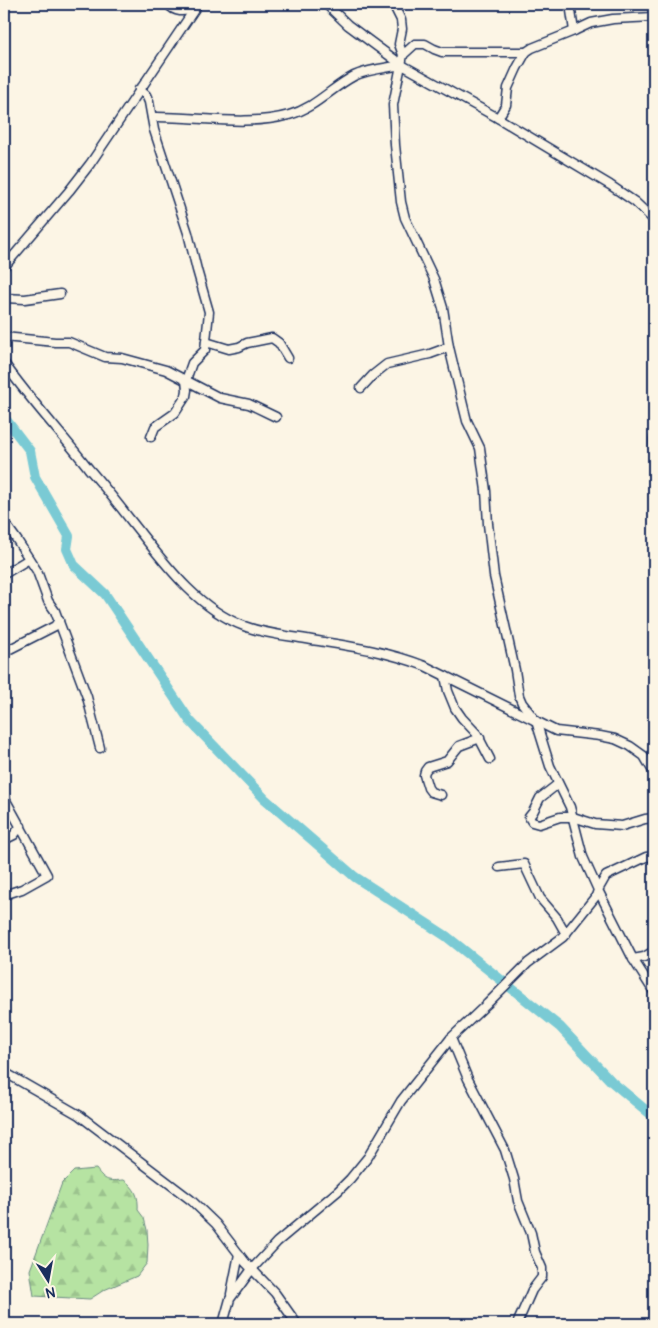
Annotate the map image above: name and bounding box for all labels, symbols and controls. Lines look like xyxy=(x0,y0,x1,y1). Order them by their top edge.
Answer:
north arrow xyxy=(22,1256,72,1306)
text: N xyxy=(44,1283,57,1302)

